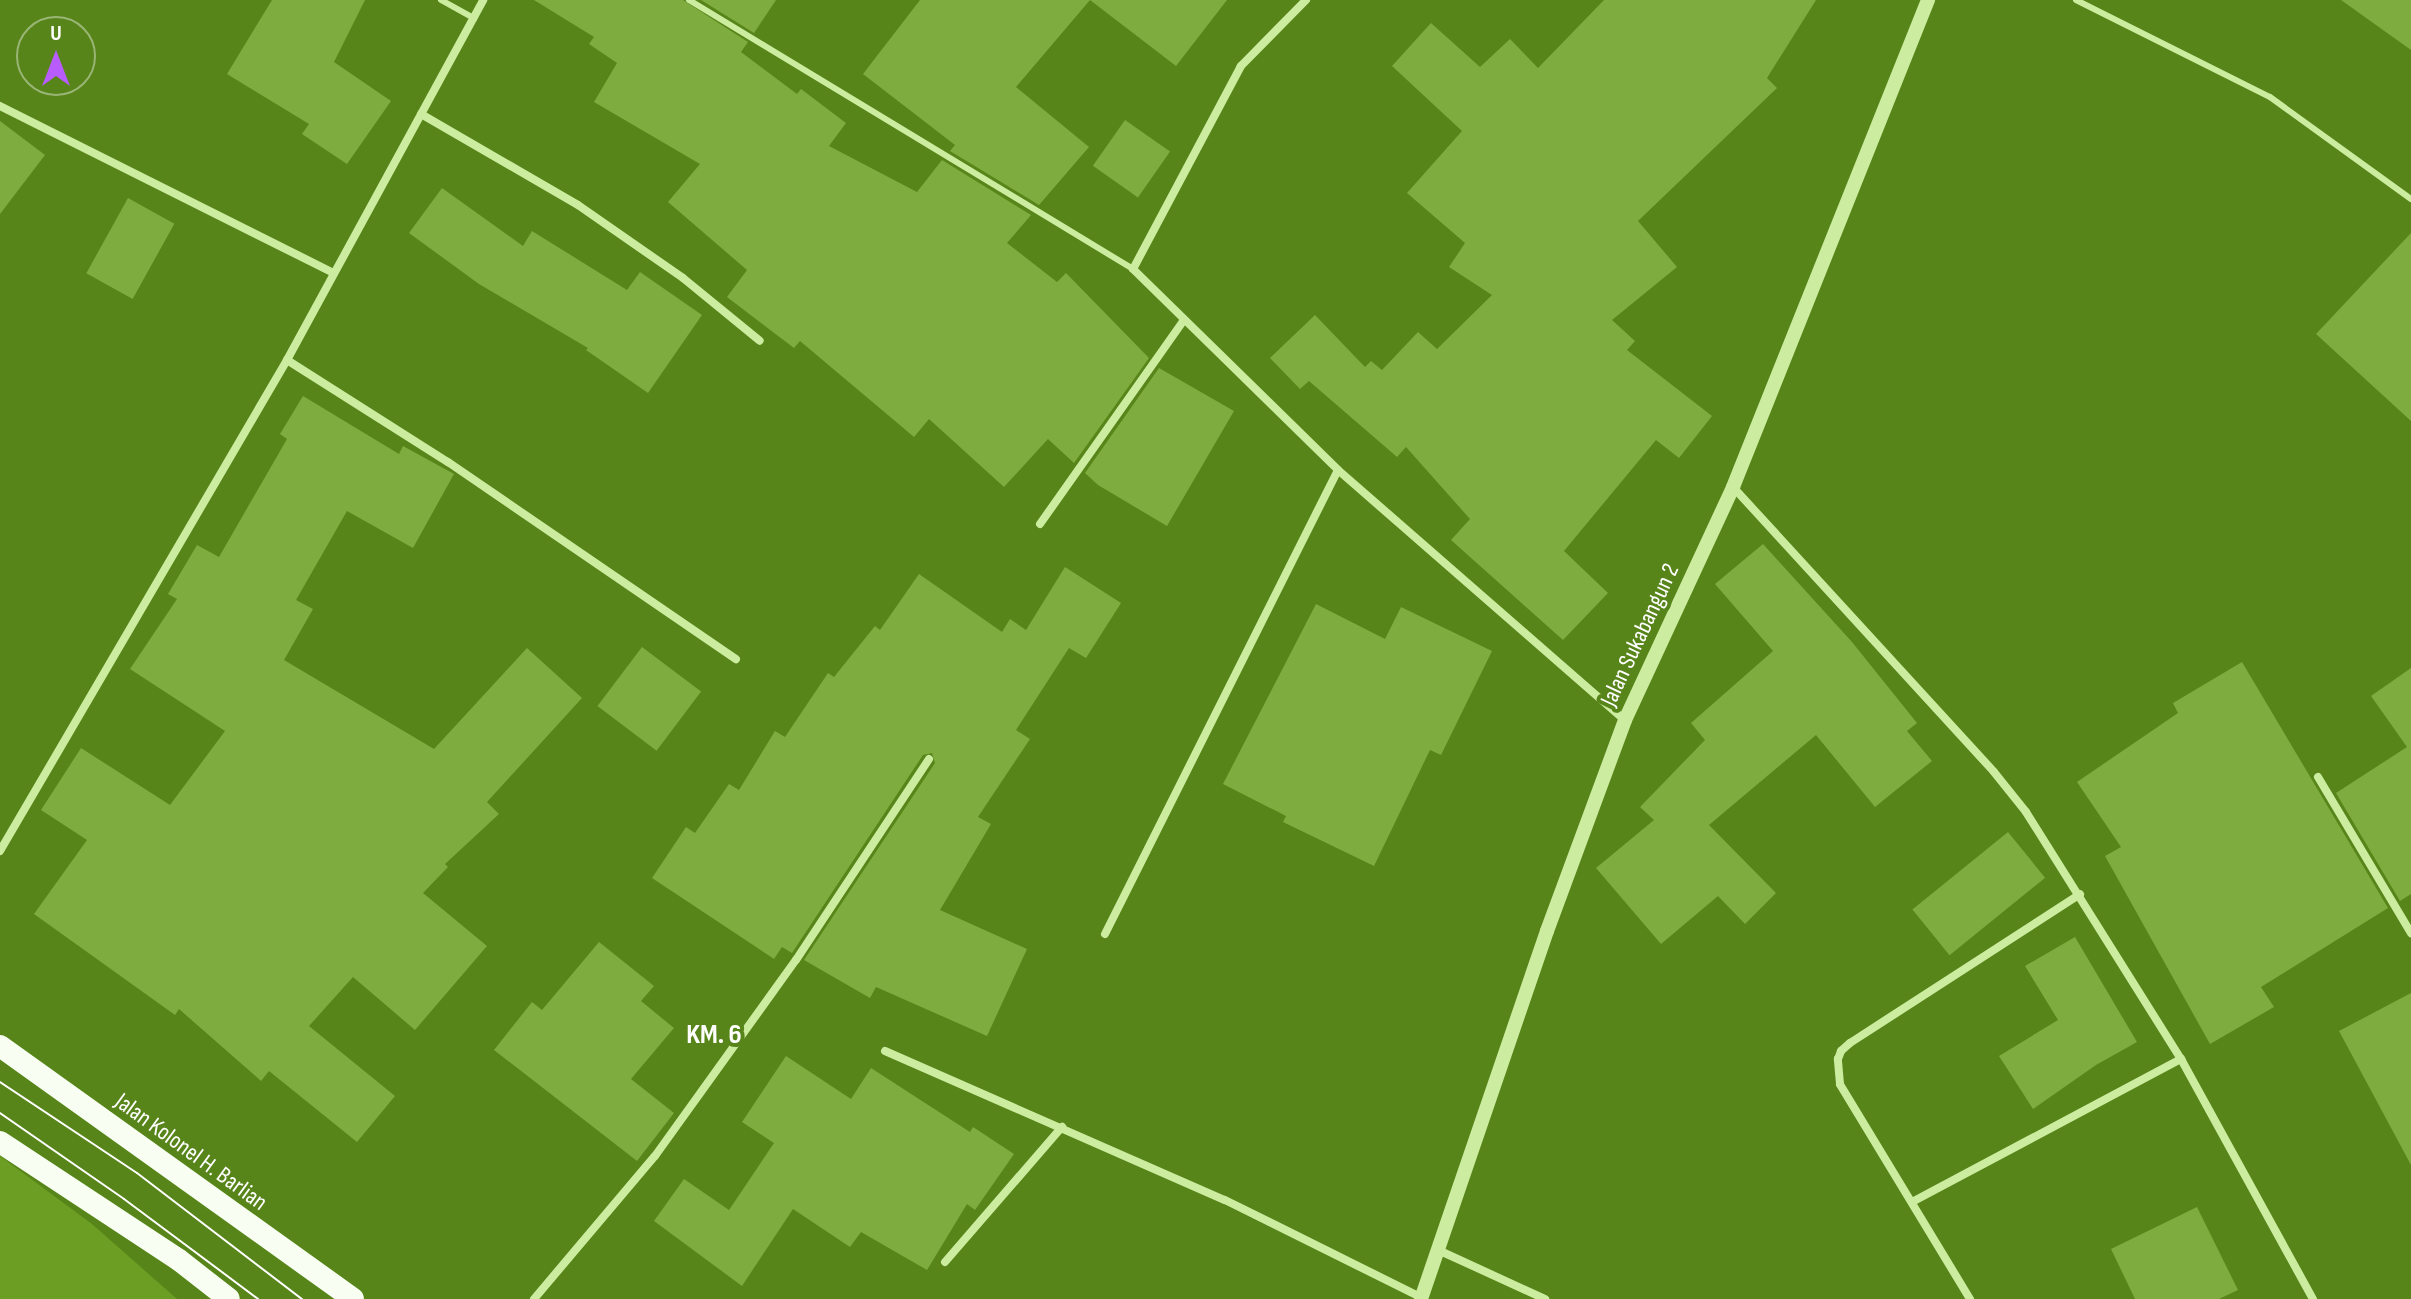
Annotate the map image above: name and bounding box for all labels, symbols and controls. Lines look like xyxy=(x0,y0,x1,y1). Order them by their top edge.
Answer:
north arrow xyxy=(16,16,96,96)
text: U xyxy=(50,20,62,47)
street label: Jalan Sukabangun 2 xyxy=(1594,559,1686,711)
district label: KM. 6 xyxy=(686,1018,742,1052)
street label: Jalan Kolonel H. Barlian xyxy=(109,1087,273,1217)

